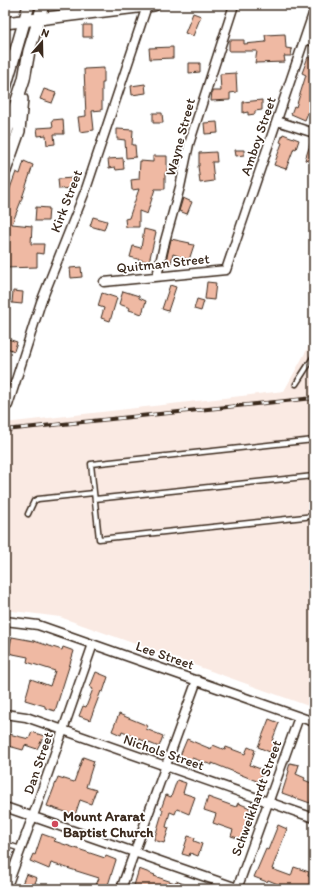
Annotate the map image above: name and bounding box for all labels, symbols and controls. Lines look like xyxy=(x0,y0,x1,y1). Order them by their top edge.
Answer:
north arrow xyxy=(22,22,62,62)
text: N xyxy=(40,26,51,40)
street label: Amboy Street xyxy=(237,95,280,178)
street label: Wayne Street xyxy=(162,96,199,178)
street label: Kirk Street xyxy=(47,167,86,235)
street label: Quitman Street xyxy=(116,250,210,277)
street label: Lee Street xyxy=(133,638,196,673)
street label: Dan Street xyxy=(20,730,57,797)
street label: Nichols Street xyxy=(121,731,207,774)
street label: Schweikhardt Street xyxy=(228,738,285,858)
place label: Mount Ararat Baptist Church xyxy=(63,808,154,841)
marker: Mount Ararat Baptist Church xyxy=(50,819,60,829)

